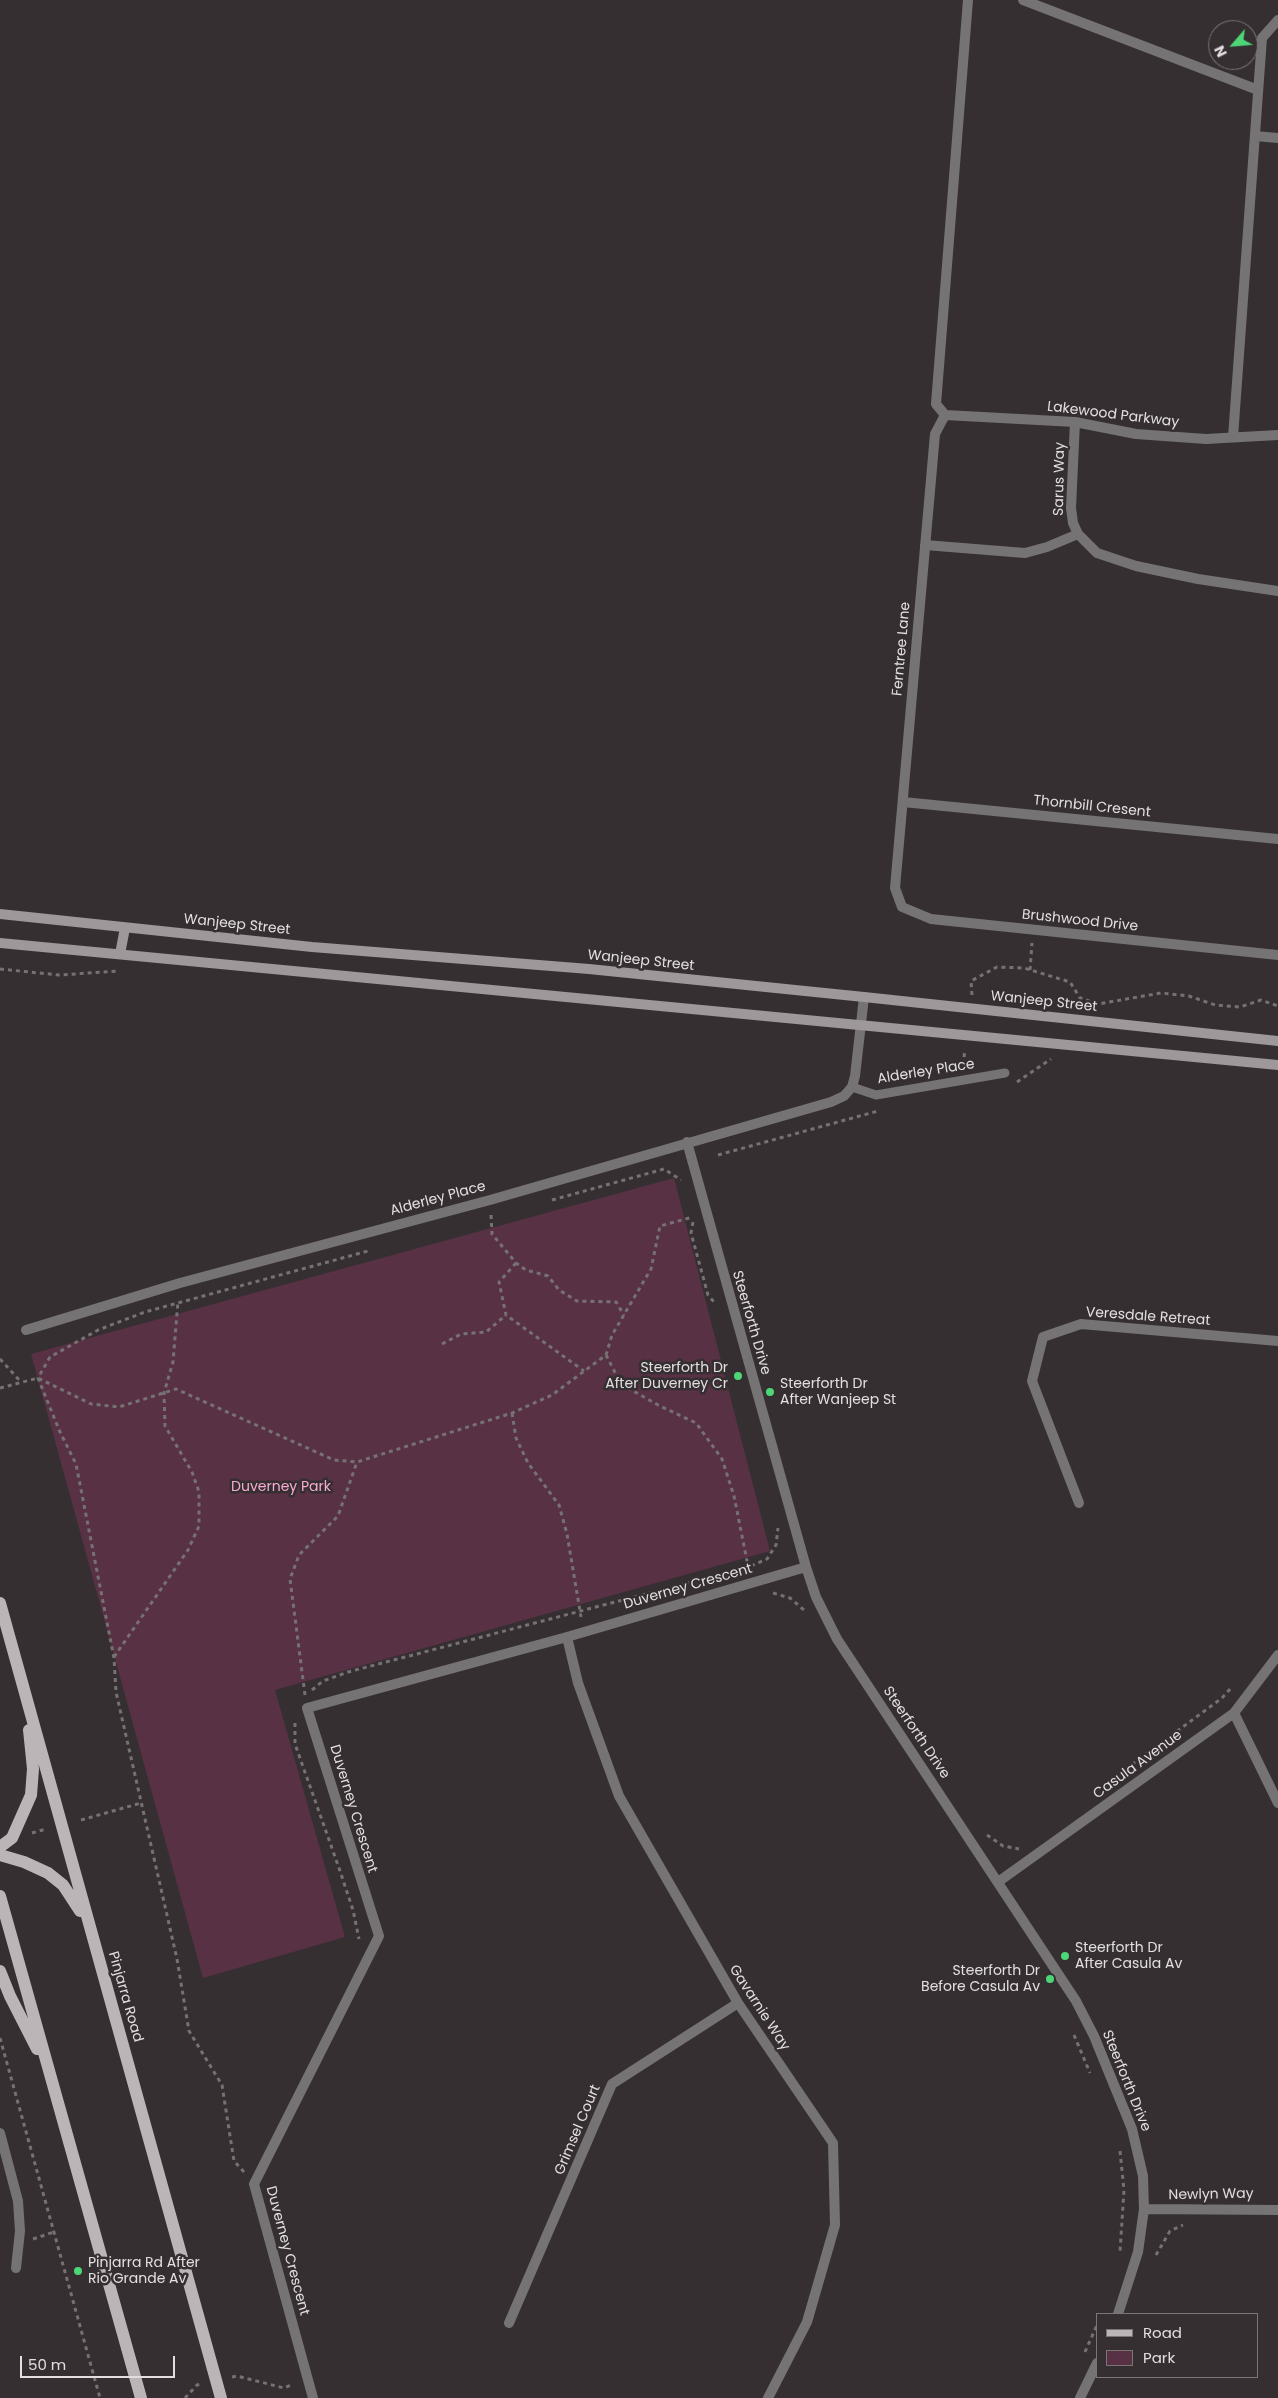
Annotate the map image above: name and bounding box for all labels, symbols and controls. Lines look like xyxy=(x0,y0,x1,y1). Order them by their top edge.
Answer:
north arrow xyxy=(1208,20,1258,70)
text: N xyxy=(1209,42,1232,61)
street label: Lakewood Parkway xyxy=(1046,399,1180,431)
street label: Sarus Way xyxy=(1051,442,1069,516)
street label: Ferntree Lane xyxy=(890,601,914,697)
street label: Thornbill Cresent xyxy=(1032,792,1152,822)
street label: Brushwood Drive xyxy=(1021,907,1139,935)
street label: Wanjeep Street xyxy=(183,911,291,939)
street label: Wanjeep Street xyxy=(587,947,695,975)
street label: Wanjeep Street xyxy=(990,988,1098,1016)
street label: Alderley Place xyxy=(876,1056,976,1088)
street label: Alderley Place xyxy=(388,1178,488,1220)
street label: Steerforth Drive xyxy=(728,1269,774,1377)
street label: Veresdale Retreat xyxy=(1085,1304,1211,1330)
place label: Steerforth Dr After Duverney Cr xyxy=(605,1360,728,1392)
marker: Steerforth Dr After Duverney Cr xyxy=(732,1370,744,1382)
place label: Steerforth Dr After Wanjeep St xyxy=(780,1376,896,1408)
marker: Steerforth Dr After Wanjeep St xyxy=(764,1386,776,1398)
park label: Duverney Park xyxy=(231,1479,331,1495)
street label: Duverney Crescent xyxy=(622,1561,754,1613)
street label: Steerforth Drive xyxy=(879,1684,953,1782)
street label: Casula Avenue xyxy=(1090,1727,1186,1803)
street label: Duverney Crescent xyxy=(326,1743,380,1875)
place label: Steerforth Dr After Casula Av xyxy=(1075,1940,1182,1972)
street label: Pinjarra Road xyxy=(104,1950,146,2044)
marker: Steerforth Dr After Casula Av xyxy=(1059,1950,1071,1962)
street label: Gavarnie Way xyxy=(725,1962,793,2054)
place label: Steerforth Dr Before Casula Av xyxy=(921,1963,1040,1995)
marker: Steerforth Dr Before Casula Av xyxy=(1044,1973,1056,1985)
street label: Steerforth Drive xyxy=(1098,2028,1154,2134)
street label: Grimsel Court xyxy=(551,2082,605,2178)
street label: Duverney Crescent xyxy=(262,2185,312,2317)
street label: Newlyn Way xyxy=(1168,2186,1254,2204)
place label: Pinjarra Rd After Rio Grande Av xyxy=(88,2255,200,2288)
marker: Pinjarra Rd After Rio Grande Av xyxy=(72,2265,84,2277)
legend xyxy=(1096,2313,1258,2378)
text: Road xyxy=(1143,2322,1182,2343)
scale bar xyxy=(22,2346,178,2378)
text: Park xyxy=(1143,2347,1175,2368)
text: 50 m xyxy=(28,2354,66,2375)

